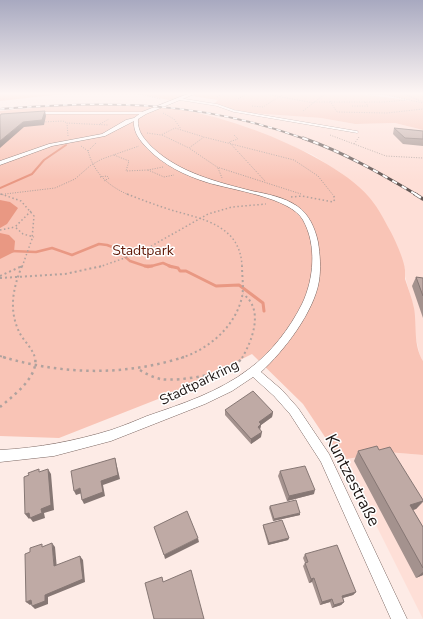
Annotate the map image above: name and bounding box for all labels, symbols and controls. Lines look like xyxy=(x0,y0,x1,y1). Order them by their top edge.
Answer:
park label: Stadtpark xyxy=(112,241,175,260)
street label: Stadtparkring xyxy=(156,355,242,410)
street label: Kuntzestraße xyxy=(319,430,386,530)

